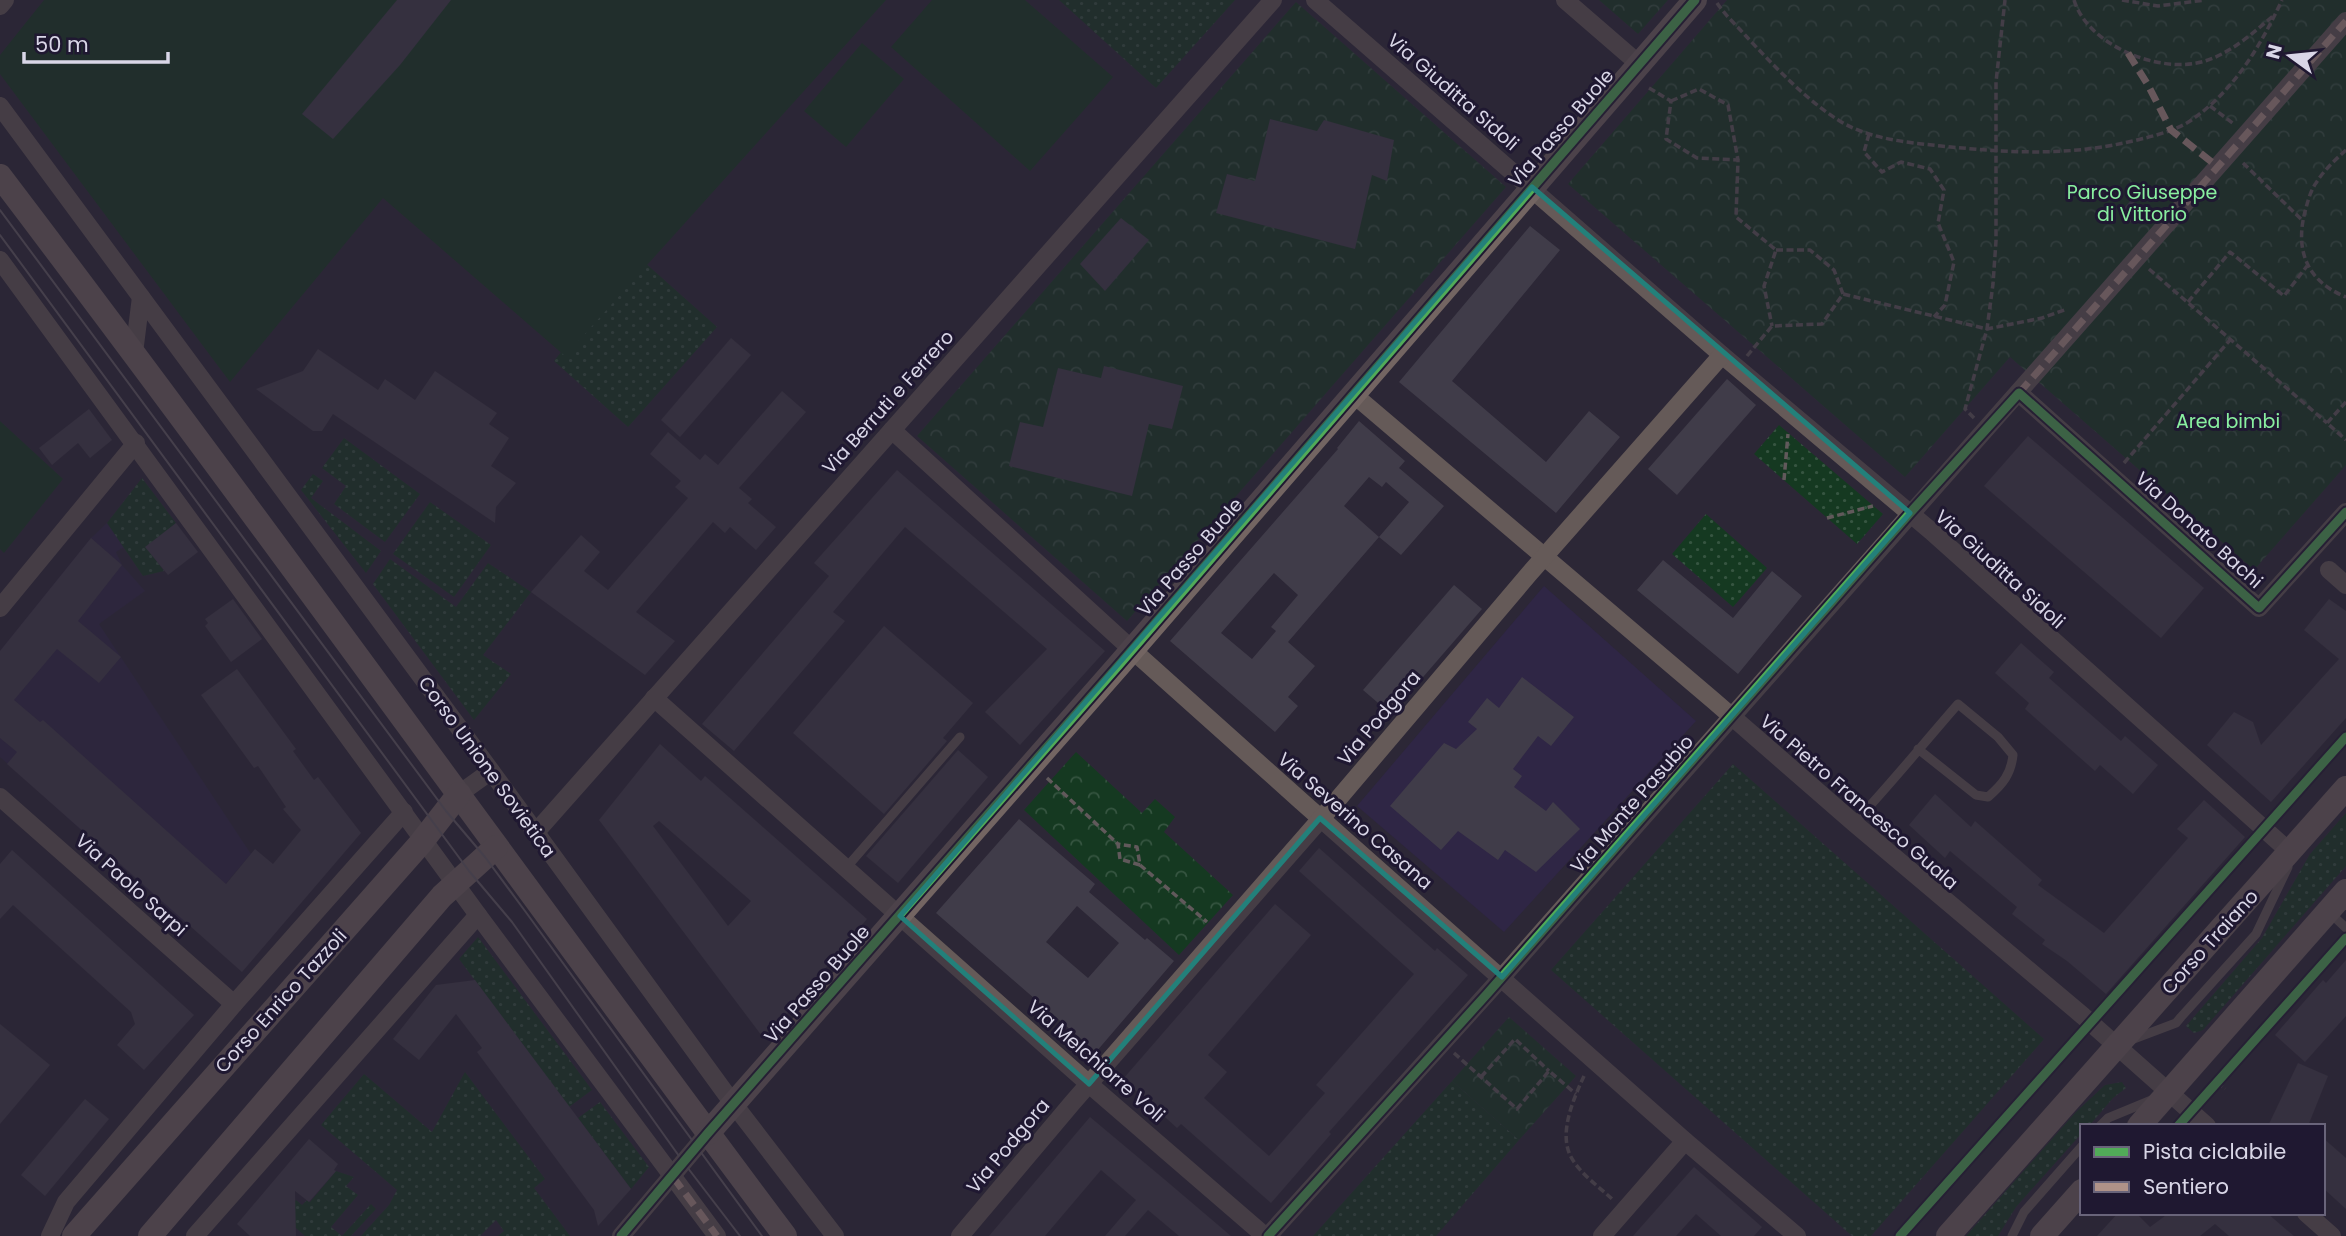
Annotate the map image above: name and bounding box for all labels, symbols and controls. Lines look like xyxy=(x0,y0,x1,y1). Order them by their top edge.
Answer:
scale bar xyxy=(24,21,168,65)
north arrow xyxy=(2255,21,2325,91)
street label: Via Giuditta Sidoli xyxy=(1381,27,1525,157)
text: 50 m xyxy=(35,30,89,59)
text: N xyxy=(2259,41,2289,62)
street label: Via Passo Buole xyxy=(1502,63,1620,193)
park label: Parco Giuseppe di Vittorio xyxy=(2067,179,2217,228)
street label: Via Berruti e Ferrero xyxy=(816,324,960,480)
park label: Area bimbi xyxy=(2176,408,2280,435)
street label: Via Donato Bachi xyxy=(2129,465,2269,595)
street label: Via Passo Buole xyxy=(1131,492,1249,622)
street label: Via Giuditta Sidoli xyxy=(1929,503,2071,635)
street label: Via Podgora xyxy=(1331,665,1427,771)
street label: Corso Unione Sovietica xyxy=(412,671,562,863)
street label: Via Pietro Francesco Guala xyxy=(1754,708,1964,896)
street label: Via Monte Pasubio xyxy=(1564,729,1700,879)
street label: Via Severino Casana xyxy=(1272,746,1438,896)
street label: Via Paolo Sarpi xyxy=(69,827,193,943)
street label: Corso Traiano xyxy=(2155,884,2265,1000)
street label: Via Passo Buole xyxy=(758,919,876,1049)
street label: Corso Enrico Tazzoli xyxy=(209,923,353,1079)
street label: Via Melchiorre Voli xyxy=(1021,994,1171,1128)
street label: Via Podgora xyxy=(960,1093,1056,1199)
legend xyxy=(2080,1124,2325,1215)
text: Pista ciclabile xyxy=(2143,1137,2286,1166)
text: Sentiero xyxy=(2143,1172,2229,1201)

